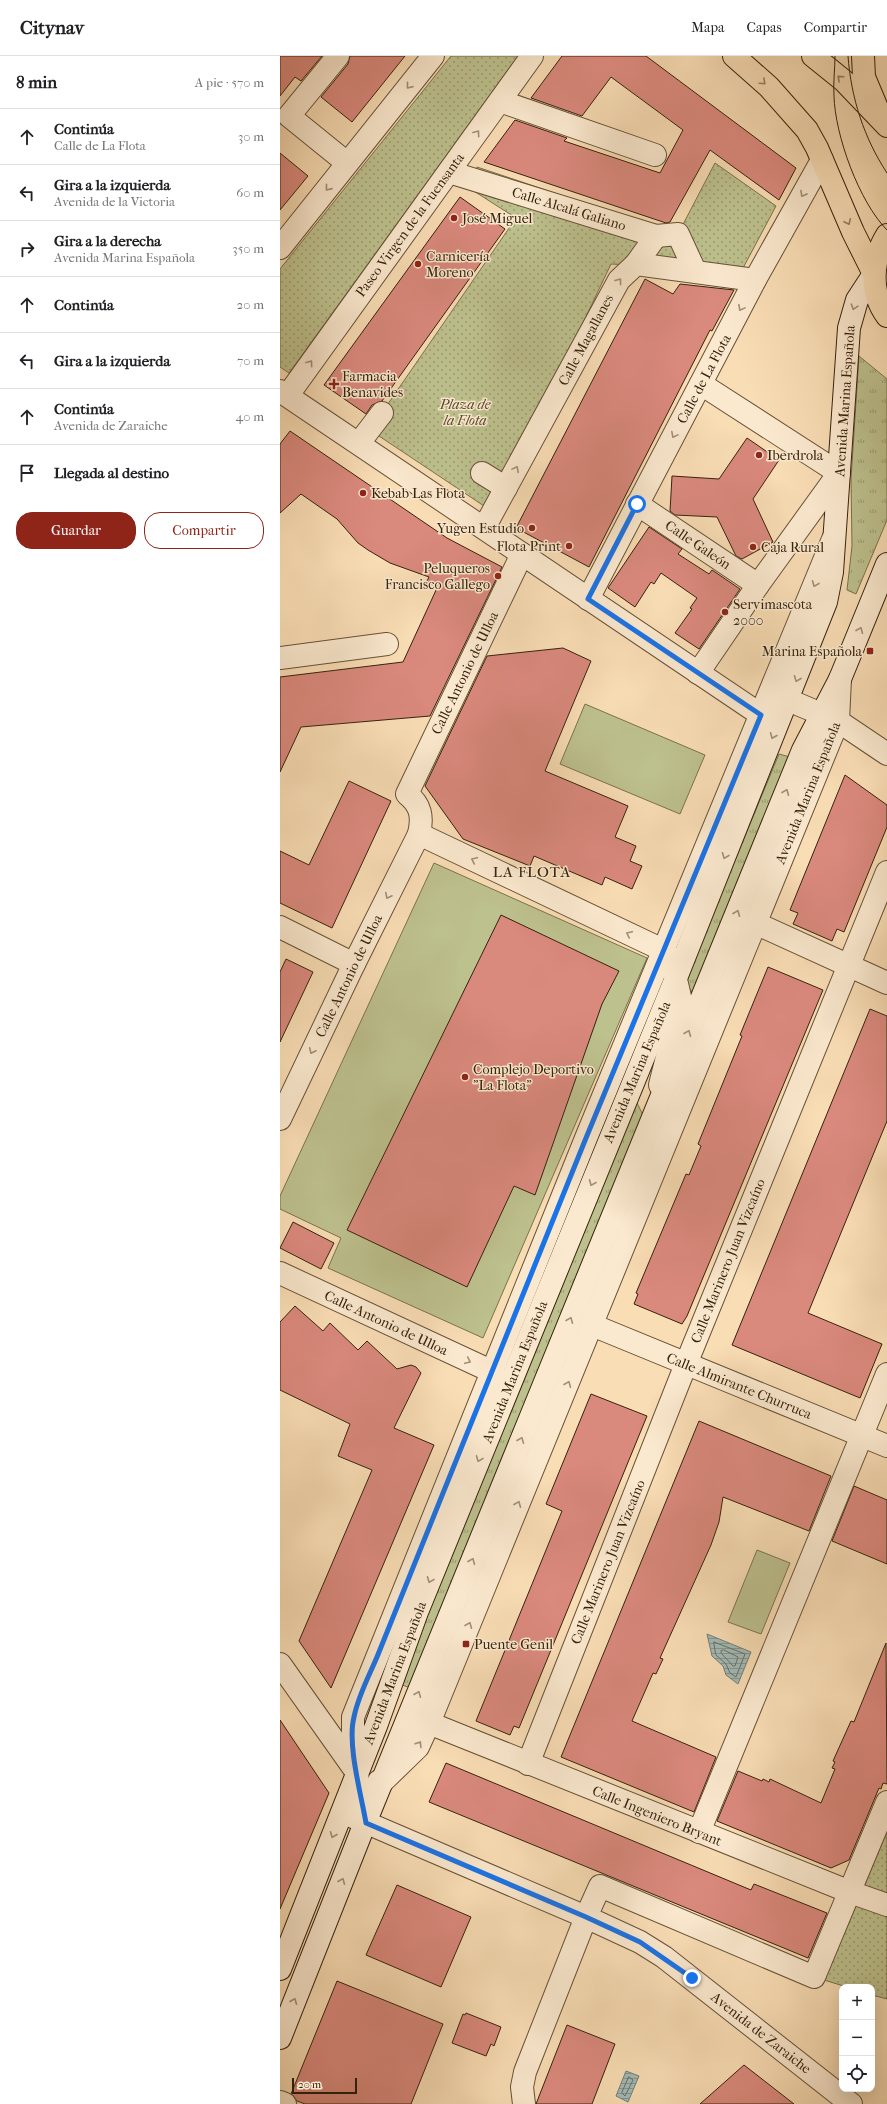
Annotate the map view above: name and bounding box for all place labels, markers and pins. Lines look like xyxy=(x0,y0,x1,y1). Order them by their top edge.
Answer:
place label: José Miguel xyxy=(461,210,533,227)
marker: José Miguel xyxy=(449,213,459,223)
place label: Carnicería Moreno xyxy=(426,248,490,281)
marker: Carnicería Moreno xyxy=(413,259,423,269)
place label: Farmacia Benavides xyxy=(342,368,403,401)
marker: Farmacia Benavides xyxy=(329,379,339,389)
place label: Iberdrola xyxy=(767,447,824,464)
marker: Iberdrola xyxy=(754,450,764,460)
place label: Kebab Las Flota xyxy=(371,485,466,502)
marker: Kebab Las Flota xyxy=(358,488,368,498)
place label: Yugen Estudio xyxy=(436,520,524,537)
marker: Yugen Estudio xyxy=(527,523,537,533)
place label: Flota Print xyxy=(497,538,561,555)
place label: Caja Rural xyxy=(761,539,824,556)
marker: Flota Print xyxy=(564,541,574,551)
marker: Caja Rural xyxy=(748,542,758,552)
place label: Peluqueros Francisco Gallego xyxy=(385,560,490,593)
marker: Peluqueros Francisco Gallego xyxy=(493,571,503,581)
place label: Servimascota 2000 xyxy=(733,596,813,629)
marker: Servimascota 2000 xyxy=(720,607,730,617)
place label: Marina Española xyxy=(762,643,863,660)
marker: Marina Española xyxy=(865,646,875,656)
place label: Complejo Deportivo "La Flota" xyxy=(473,1061,594,1094)
marker: Complejo Deportivo "La Flota" xyxy=(460,1072,470,1082)
place label: Puente Genil xyxy=(474,1636,553,1653)
marker: Puente Genil xyxy=(461,1639,471,1649)

